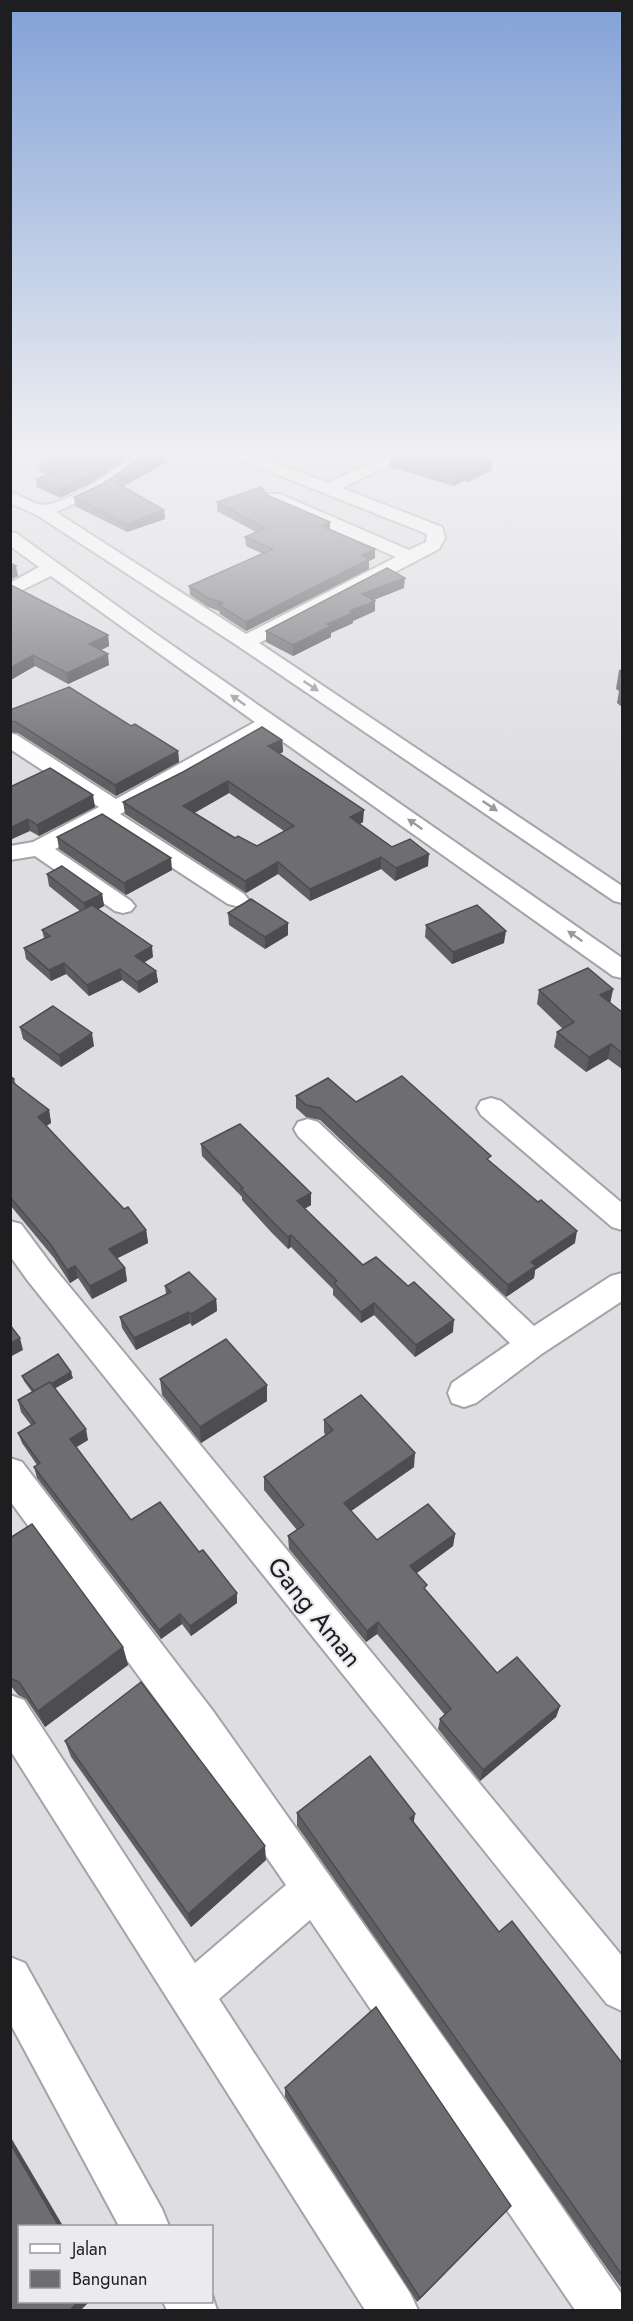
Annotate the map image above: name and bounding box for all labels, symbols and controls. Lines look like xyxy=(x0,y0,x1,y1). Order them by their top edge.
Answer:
one-way arrow xyxy=(302,680,318,692)
one-way arrow xyxy=(231,694,247,706)
one-way arrow xyxy=(482,801,498,812)
one-way arrow xyxy=(408,818,424,830)
one-way arrow xyxy=(567,930,583,942)
street label: Gang Aman xyxy=(259,1549,371,1675)
legend xyxy=(18,2225,213,2303)
text: Jalan xyxy=(70,2236,107,2262)
text: Bangunan xyxy=(72,2266,147,2292)

